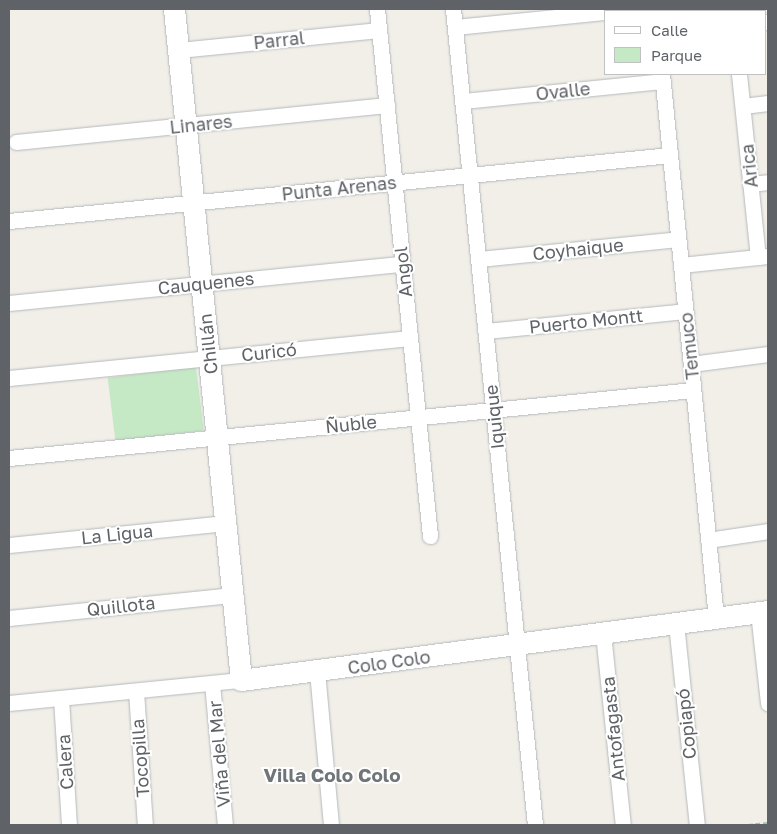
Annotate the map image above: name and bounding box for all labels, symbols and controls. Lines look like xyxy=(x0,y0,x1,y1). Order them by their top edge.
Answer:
legend xyxy=(604,10,767,75)
text: Calle xyxy=(651,21,688,39)
street label: Parral xyxy=(252,27,306,53)
text: Parque xyxy=(651,46,702,64)
street label: Ovalle xyxy=(535,77,591,105)
street label: Linares xyxy=(168,110,234,138)
street label: Arica xyxy=(736,143,762,189)
street label: Punta Arenas xyxy=(280,171,398,205)
street label: Coyhaique xyxy=(532,233,624,265)
street label: Angol xyxy=(390,246,416,298)
street label: Cauquenes xyxy=(157,267,255,299)
street label: Puerto Montt xyxy=(528,304,644,338)
street label: Temuco xyxy=(675,311,703,381)
street label: Chillán xyxy=(194,313,222,375)
street label: Curicó xyxy=(240,338,298,366)
street label: Iquique xyxy=(480,384,508,450)
street label: Ñuble xyxy=(324,411,378,437)
street label: La Ligua xyxy=(80,519,154,549)
street label: Quillota xyxy=(86,592,156,620)
street label: Colo Colo xyxy=(346,646,432,678)
street label: Antofagasta xyxy=(597,676,629,782)
street label: Copiapó xyxy=(672,688,700,760)
street label: Viña del Mar xyxy=(204,700,234,808)
street label: Tocopilla xyxy=(126,718,154,798)
street label: Calera xyxy=(52,734,78,790)
district label: Villa Colo Colo xyxy=(263,764,401,786)

